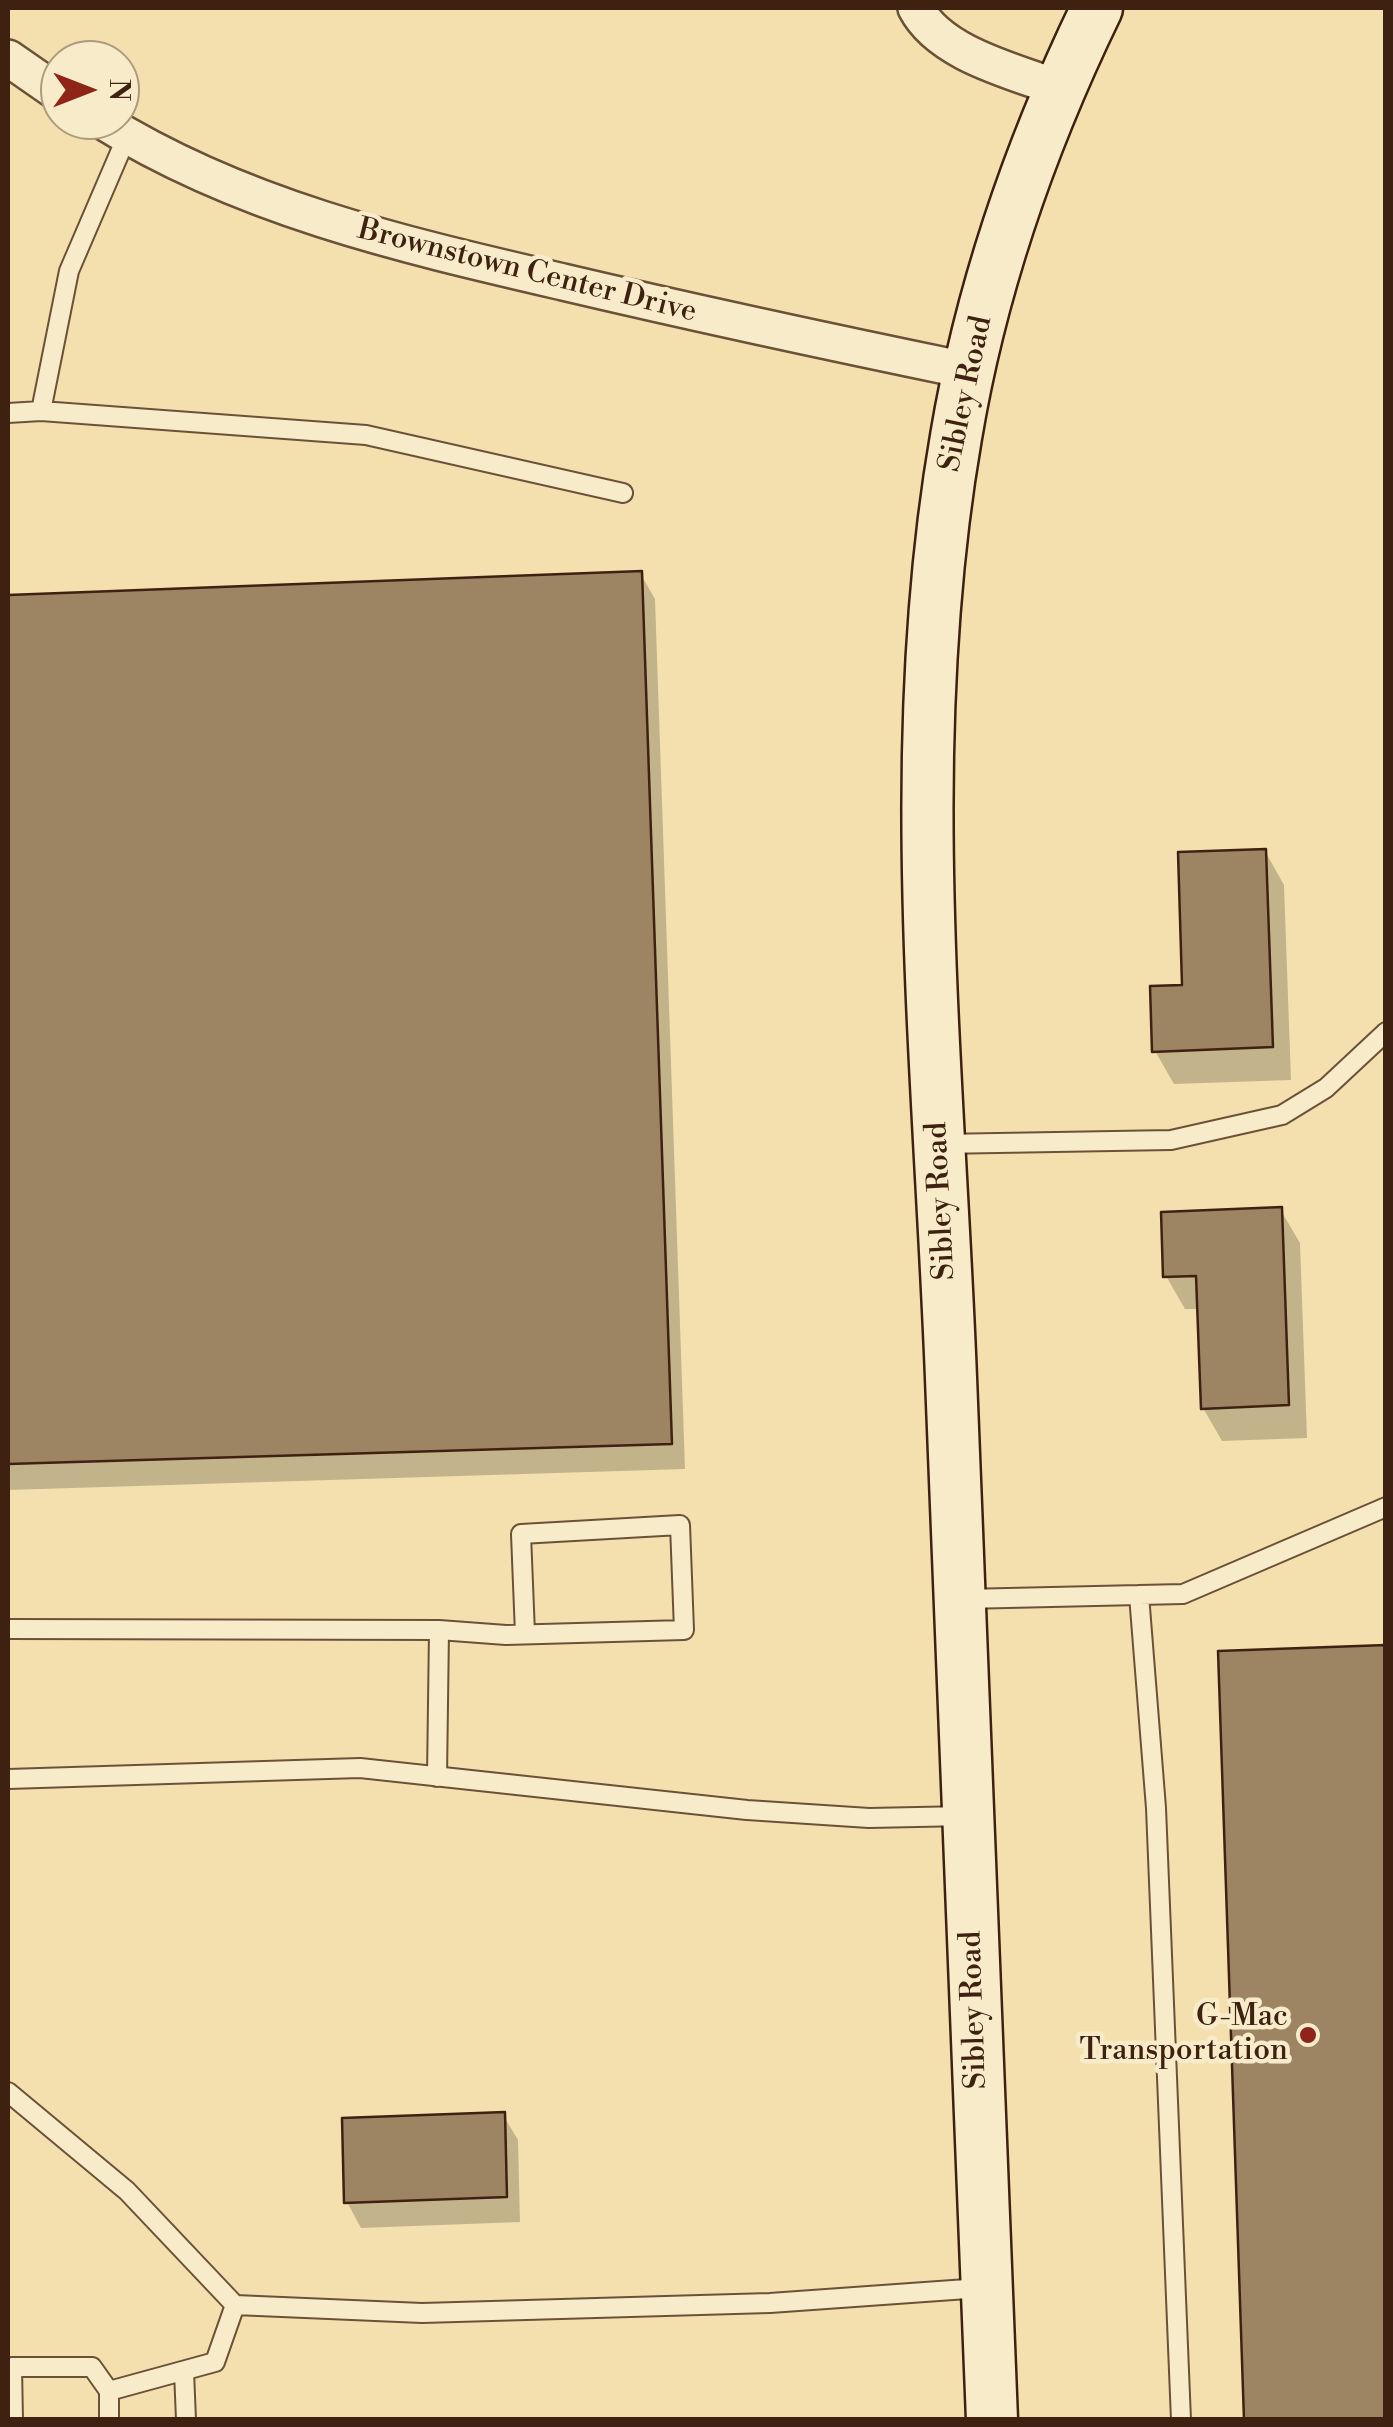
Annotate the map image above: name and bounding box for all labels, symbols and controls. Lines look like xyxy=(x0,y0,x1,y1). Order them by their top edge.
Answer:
north arrow xyxy=(40,40,140,140)
text: N xyxy=(101,79,136,101)
street label: Brownstown Center Drive xyxy=(354,212,700,332)
street label: Sibley Road xyxy=(933,313,1001,475)
street label: Sibley Road xyxy=(920,1121,964,1281)
street label: Sibley Road xyxy=(954,1930,996,2090)
place label: G-Mac Transportation xyxy=(1080,2000,1288,2070)
marker: G-Mac Transportation xyxy=(1297,2024,1319,2046)

